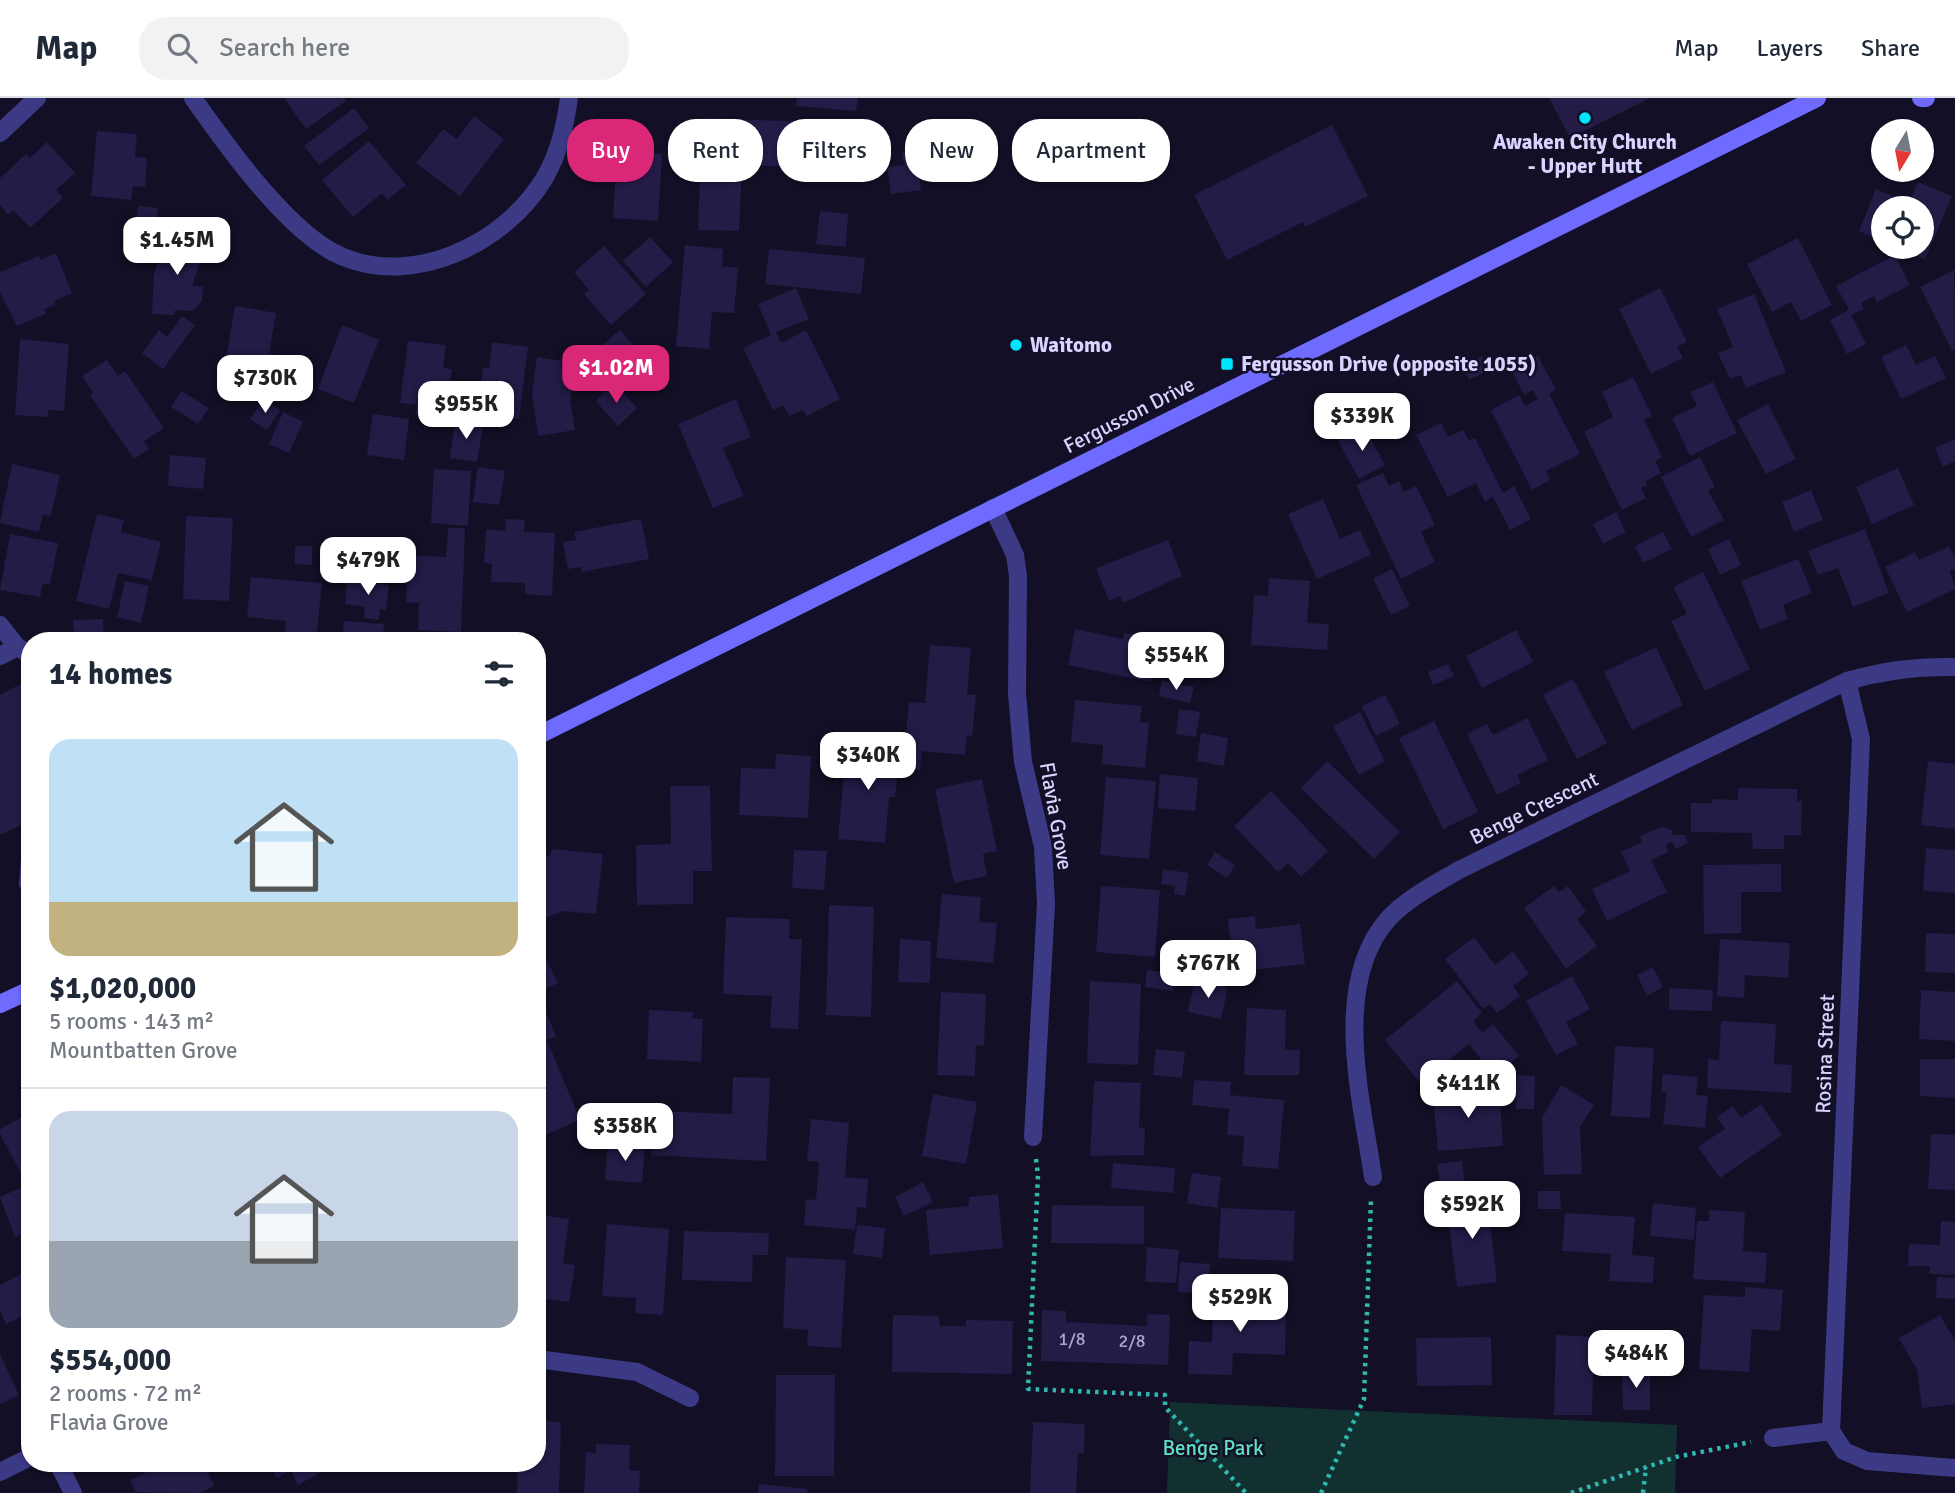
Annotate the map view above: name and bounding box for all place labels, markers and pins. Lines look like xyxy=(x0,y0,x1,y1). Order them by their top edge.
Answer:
marker: Awaken City Church - Upper Hutt xyxy=(1577,110,1593,126)
place label: Awaken City Church - Upper Hutt xyxy=(1493,129,1677,179)
pin: $1.45M xyxy=(120,218,234,277)
place label: Waitomo xyxy=(1030,332,1112,358)
marker: Waitomo xyxy=(1008,337,1024,353)
pin: $1.02M xyxy=(559,345,673,405)
place label: Fergusson Drive (opposite 1055) xyxy=(1241,351,1536,377)
pin: $730K xyxy=(216,356,314,415)
marker: Fergusson Drive (opposite 1055) xyxy=(1219,356,1235,372)
pin: $955K xyxy=(417,382,515,441)
pin: $339K xyxy=(1313,394,1411,453)
pin: $479K xyxy=(319,538,417,597)
pin: $554K xyxy=(1127,632,1225,692)
pin: $340K xyxy=(819,732,917,792)
pin: $767K xyxy=(1159,940,1257,1000)
pin: $411K xyxy=(1419,1060,1517,1120)
pin: $358K xyxy=(576,1104,674,1163)
pin: $592K xyxy=(1423,1182,1521,1241)
pin: $529K xyxy=(1191,1274,1289,1334)
pin: $484K xyxy=(1587,1330,1685,1390)

